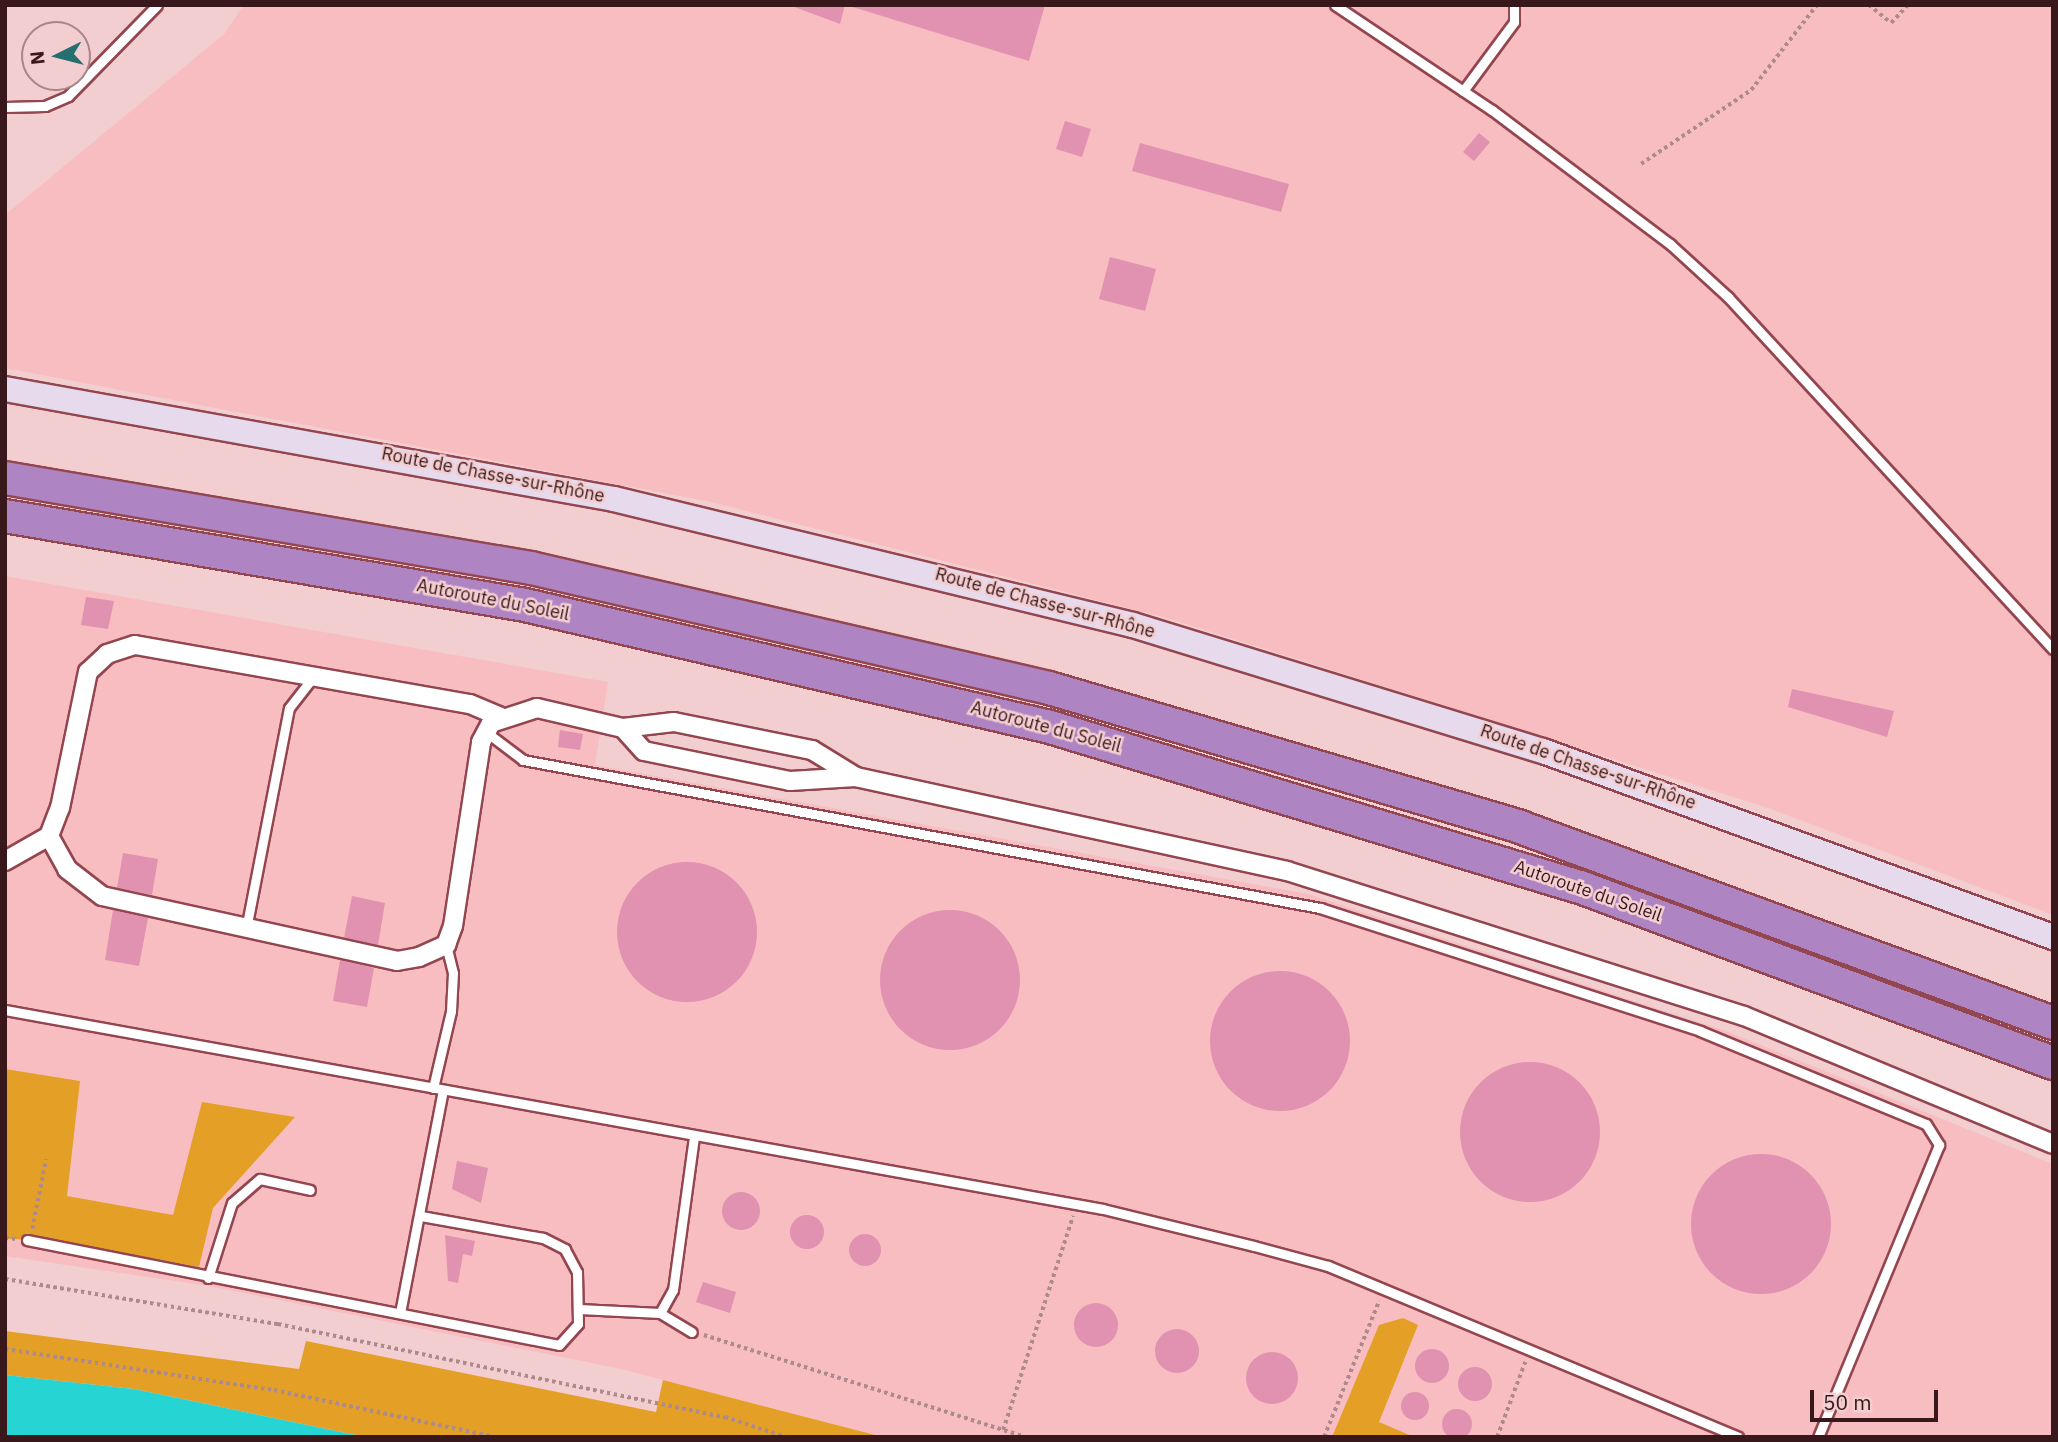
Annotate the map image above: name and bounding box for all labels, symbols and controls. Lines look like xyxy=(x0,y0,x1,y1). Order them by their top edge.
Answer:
north arrow xyxy=(21,21,91,91)
text: N xyxy=(24,50,50,66)
street label: Route de Chasse-sur-Rhône xyxy=(380,443,606,507)
street label: Route de Chasse-sur-Rhône xyxy=(933,563,1157,643)
street label: Autoroute du Soleil xyxy=(415,575,571,625)
street label: Autoroute du Soleil xyxy=(968,697,1124,757)
street label: Route de Chasse-sur-Rhône xyxy=(1477,720,1699,814)
street label: Autoroute du Soleil xyxy=(1511,856,1665,926)
scale bar xyxy=(1813,1376,1941,1420)
text: 50 m xyxy=(1823,1388,1872,1416)

